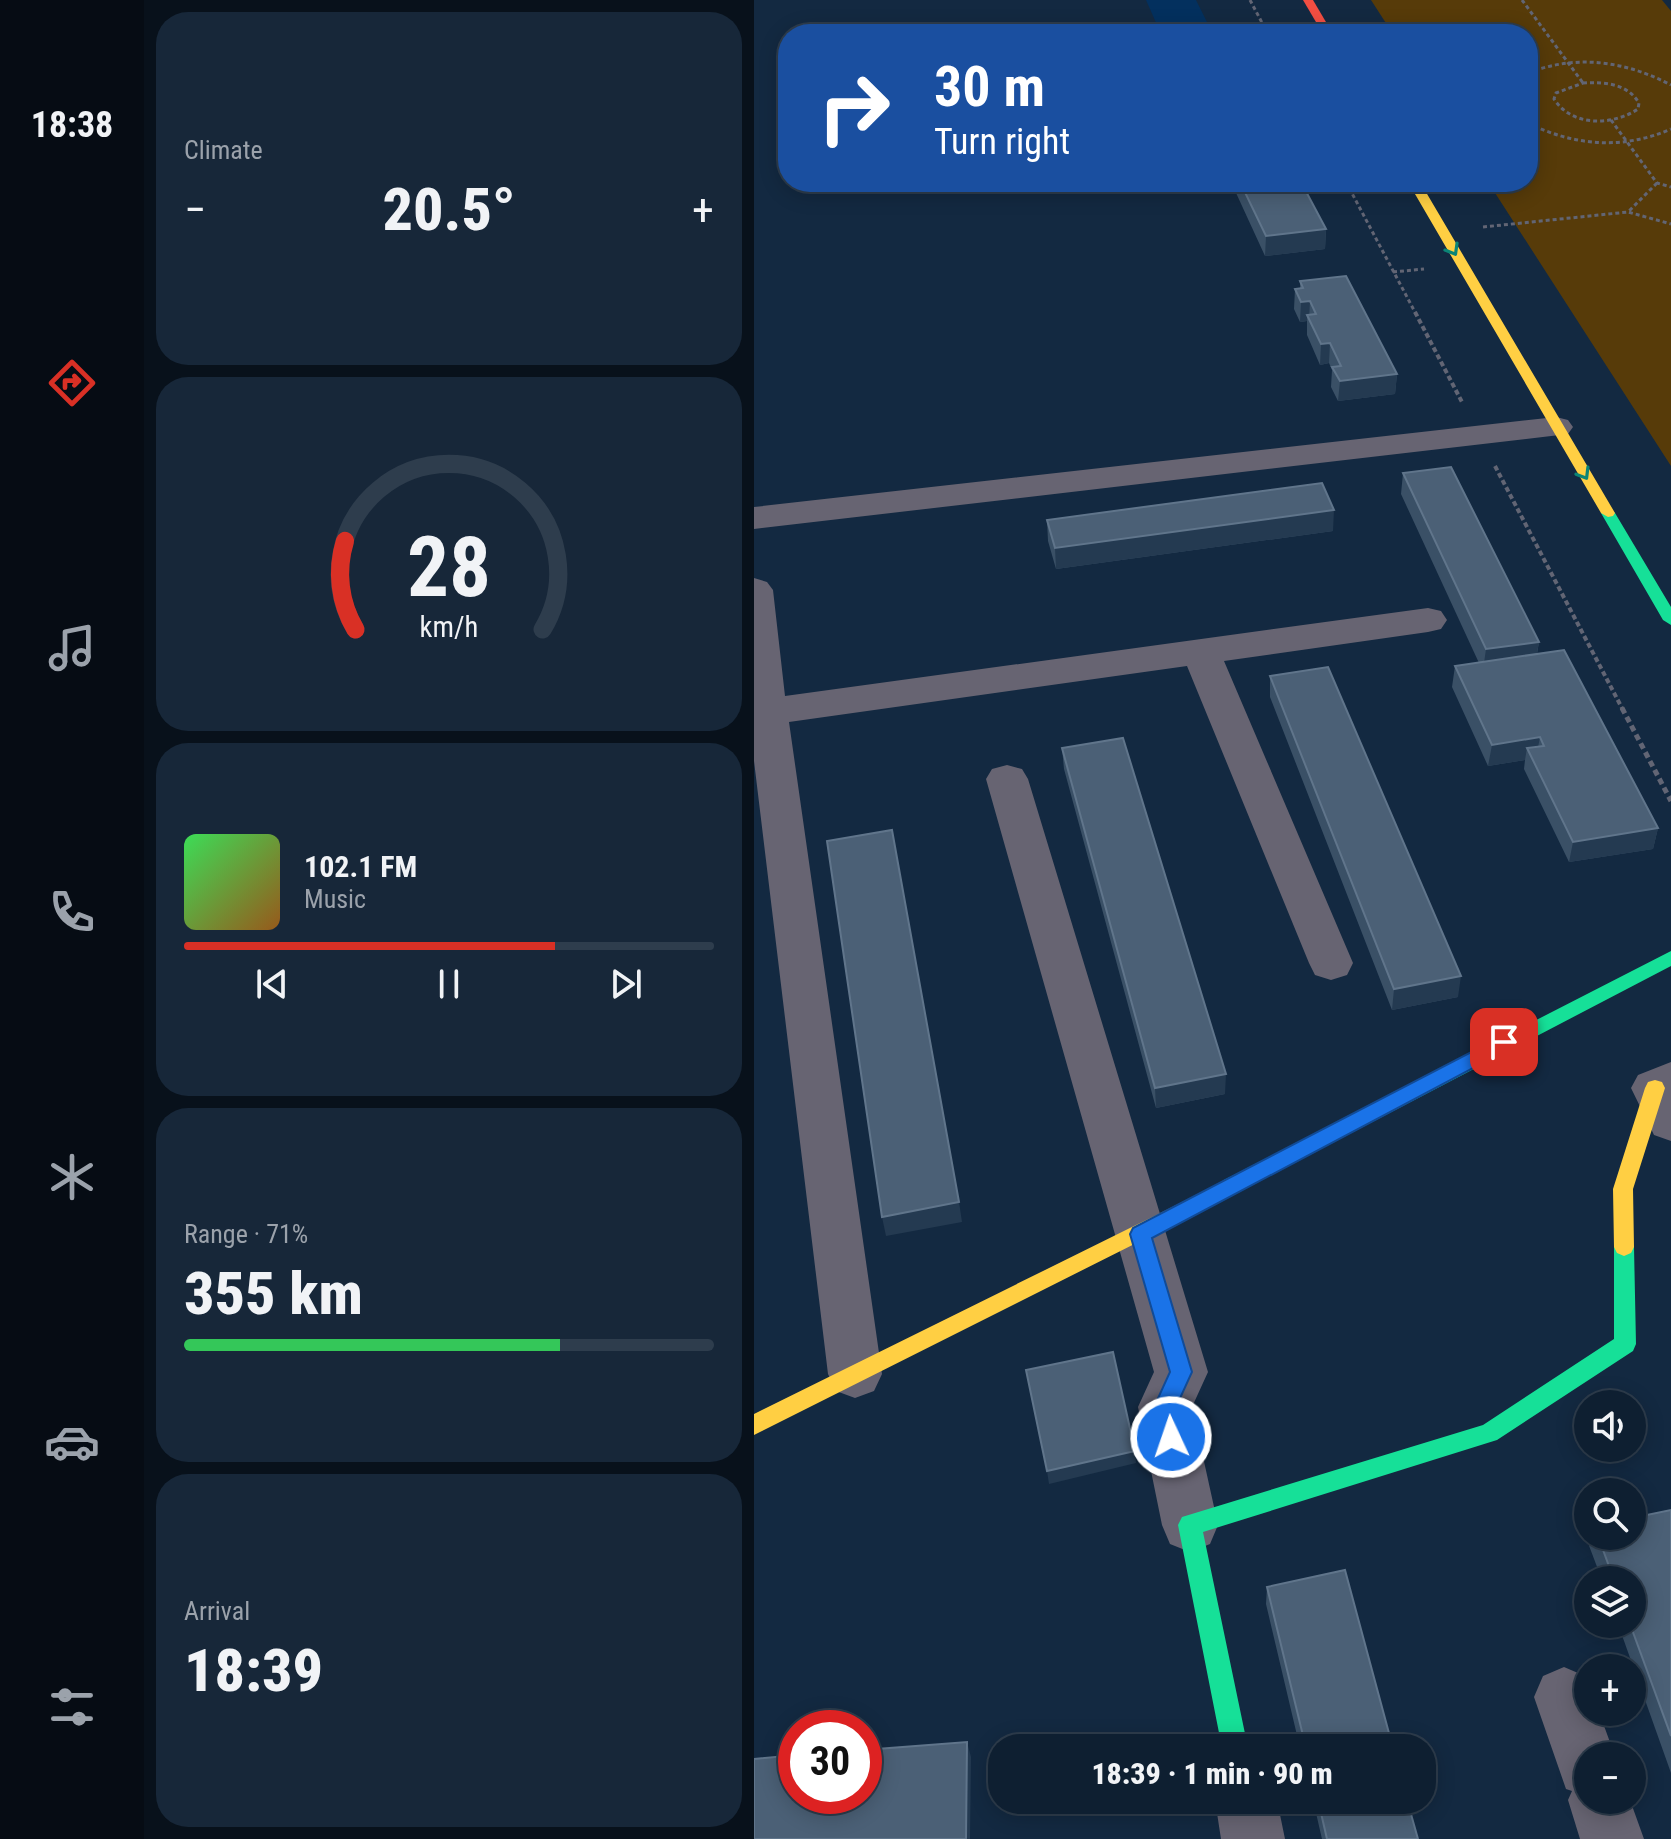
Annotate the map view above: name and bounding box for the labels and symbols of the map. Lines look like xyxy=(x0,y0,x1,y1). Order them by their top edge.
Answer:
one-way arrow xyxy=(1443,241,1459,255)
one-way arrow xyxy=(1574,465,1590,480)
pin xyxy=(1470,1008,1538,1076)
position arrow xyxy=(1129,1395,1213,1479)
speed limit sign: 30 xyxy=(778,1710,882,1814)

